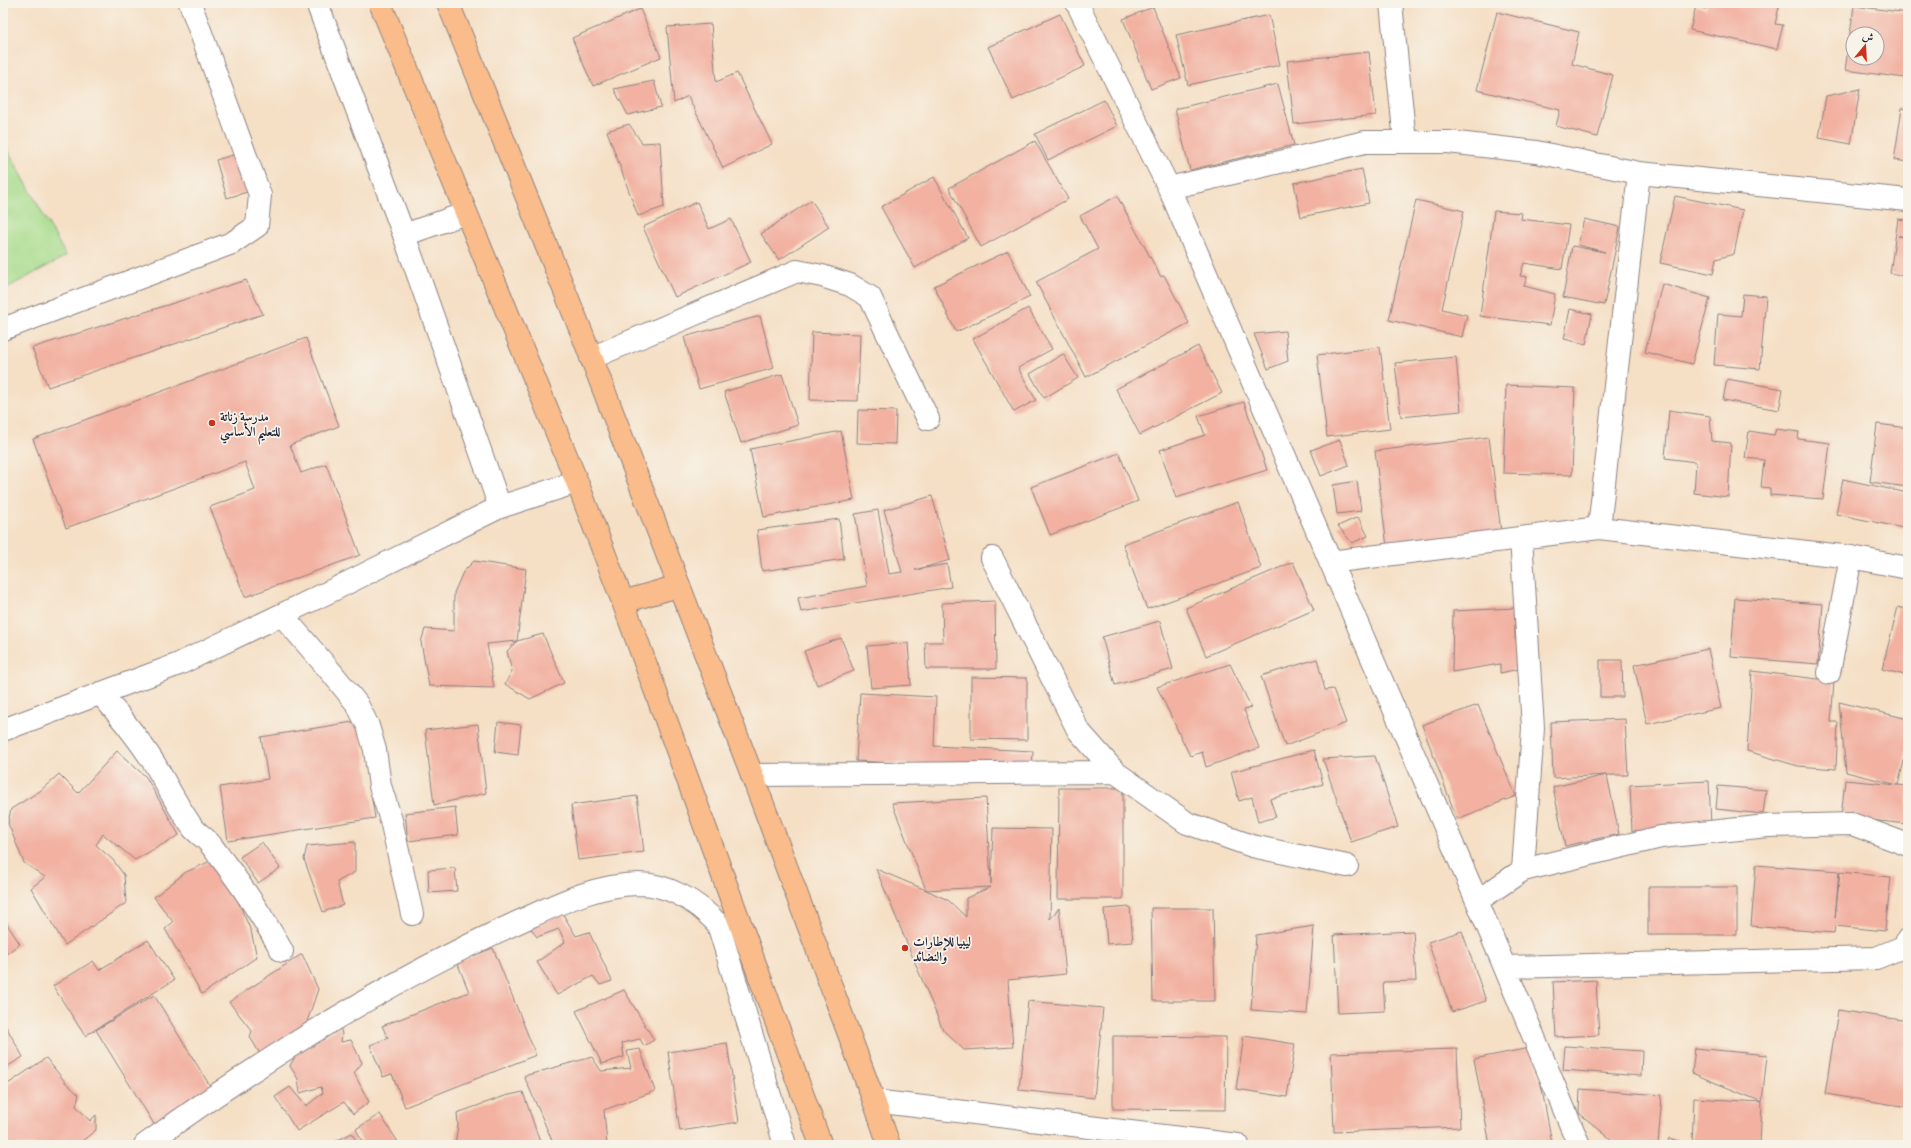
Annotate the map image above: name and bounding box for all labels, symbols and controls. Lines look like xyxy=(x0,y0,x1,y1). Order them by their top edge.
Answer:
north arrow xyxy=(1845,26,1885,66)
text: ش xyxy=(1860,29,1875,46)
place label: مدرسة زناتة للتعليم الأساسي xyxy=(220,409,280,445)
marker: مدرسة زناتة للتعليم الأساسي xyxy=(207,418,217,428)
place label: ليبيا للإطارات والنضائد xyxy=(913,934,971,965)
marker: ليبيا للإطارات والنضائد xyxy=(900,943,910,953)

